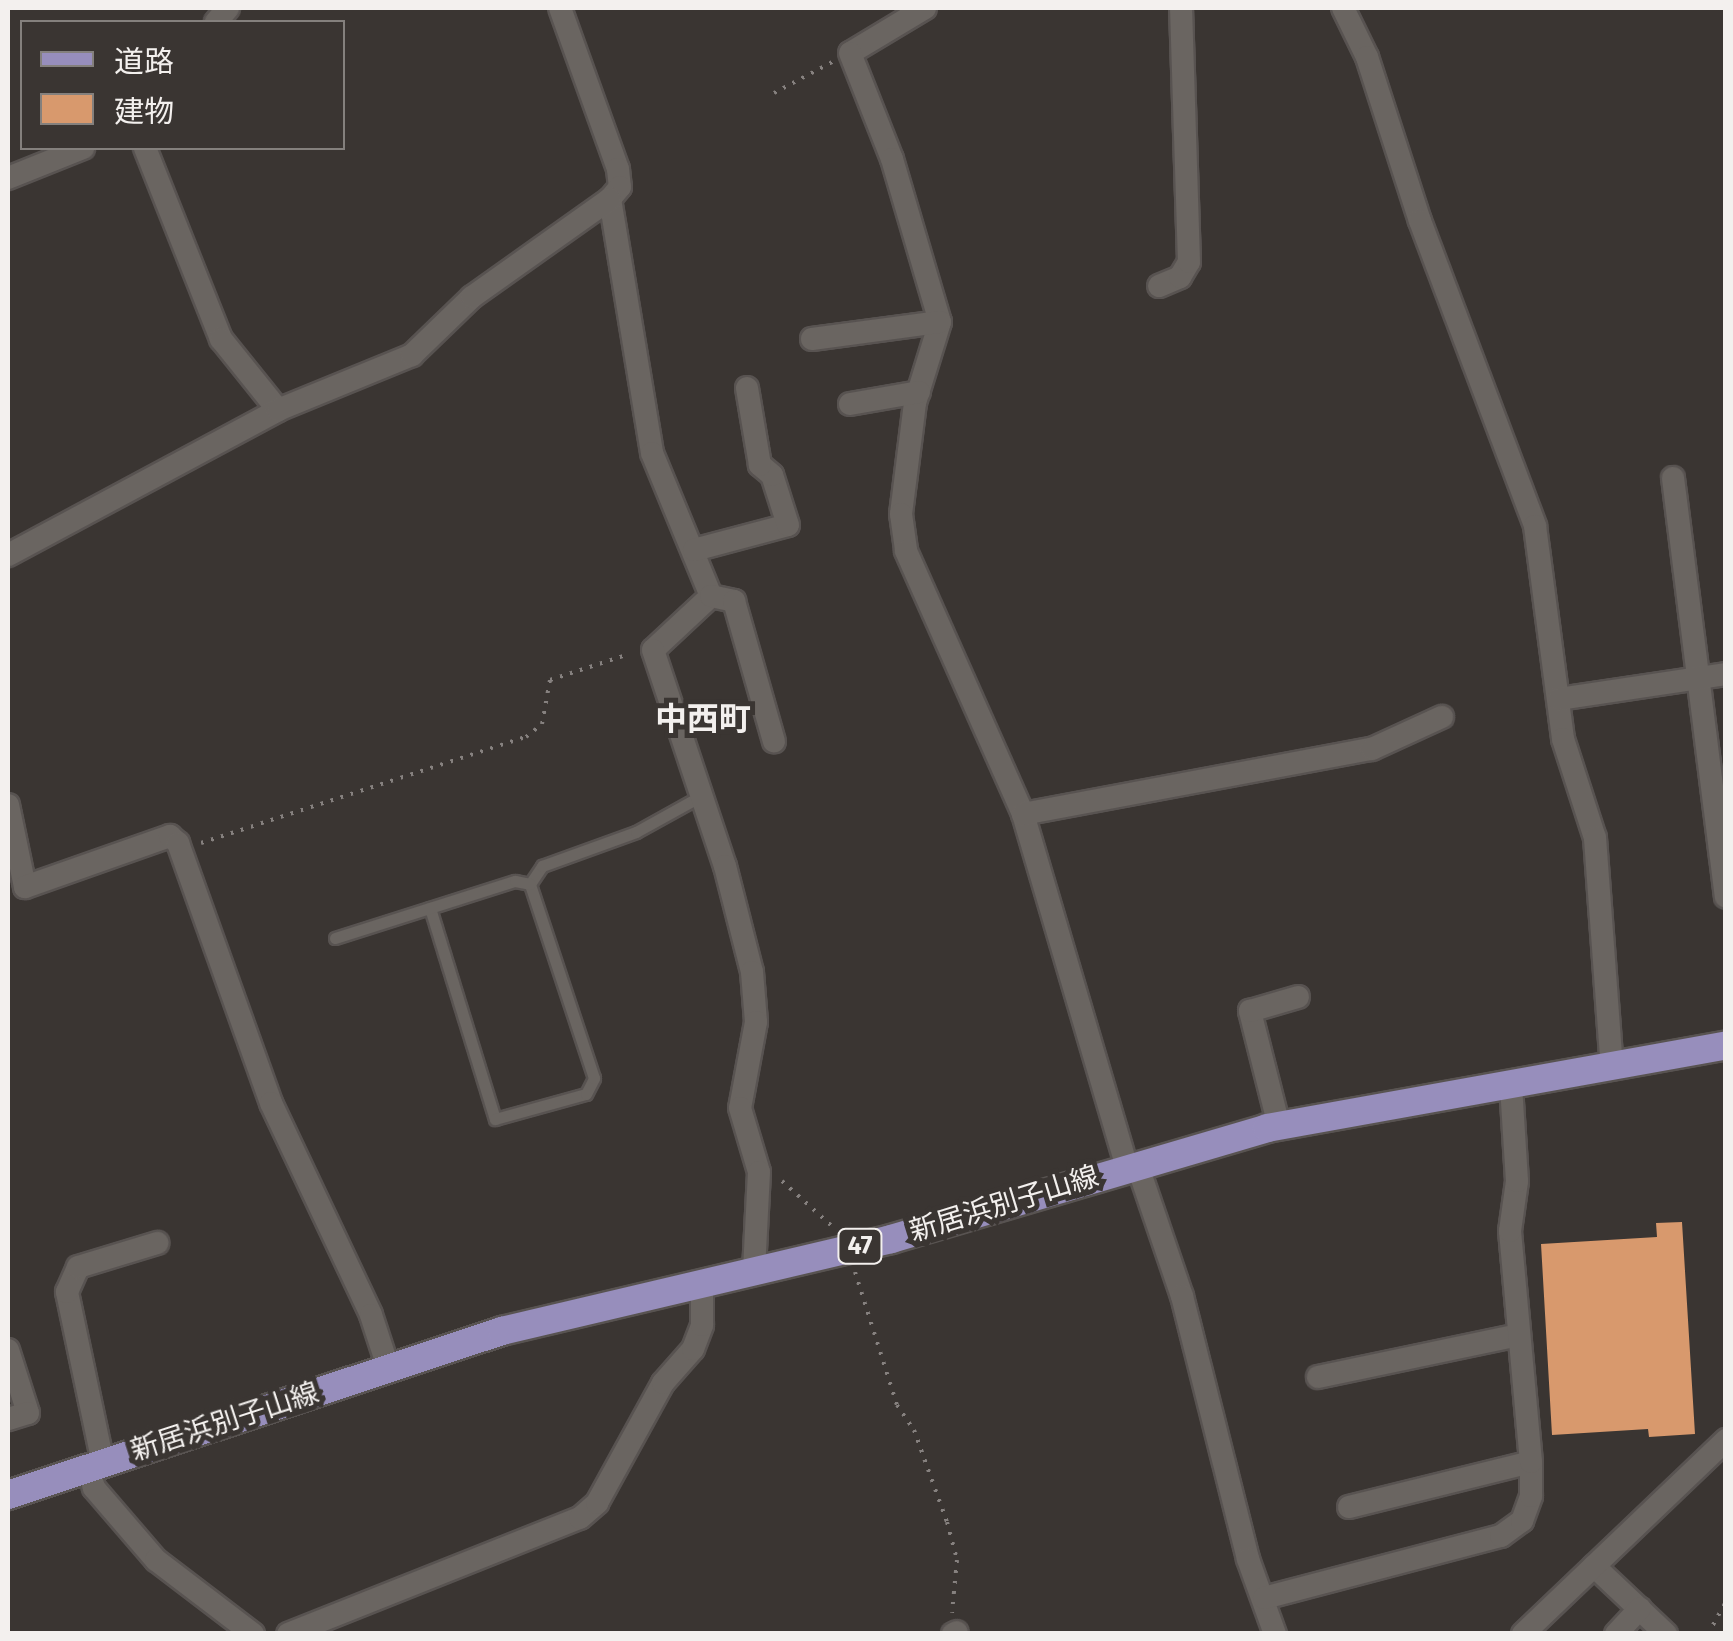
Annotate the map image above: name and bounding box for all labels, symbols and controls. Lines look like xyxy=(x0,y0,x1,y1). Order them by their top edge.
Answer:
legend xyxy=(20,20,345,150)
text: 道路 xyxy=(114,44,174,80)
text: 建物 xyxy=(114,94,174,130)
district label: 中西町 xyxy=(655,700,751,738)
street label: 新居浜別子山線 xyxy=(905,1159,1103,1249)
road number: 47 xyxy=(835,1226,885,1266)
street label: 新居浜別子山線 xyxy=(127,1376,323,1468)

